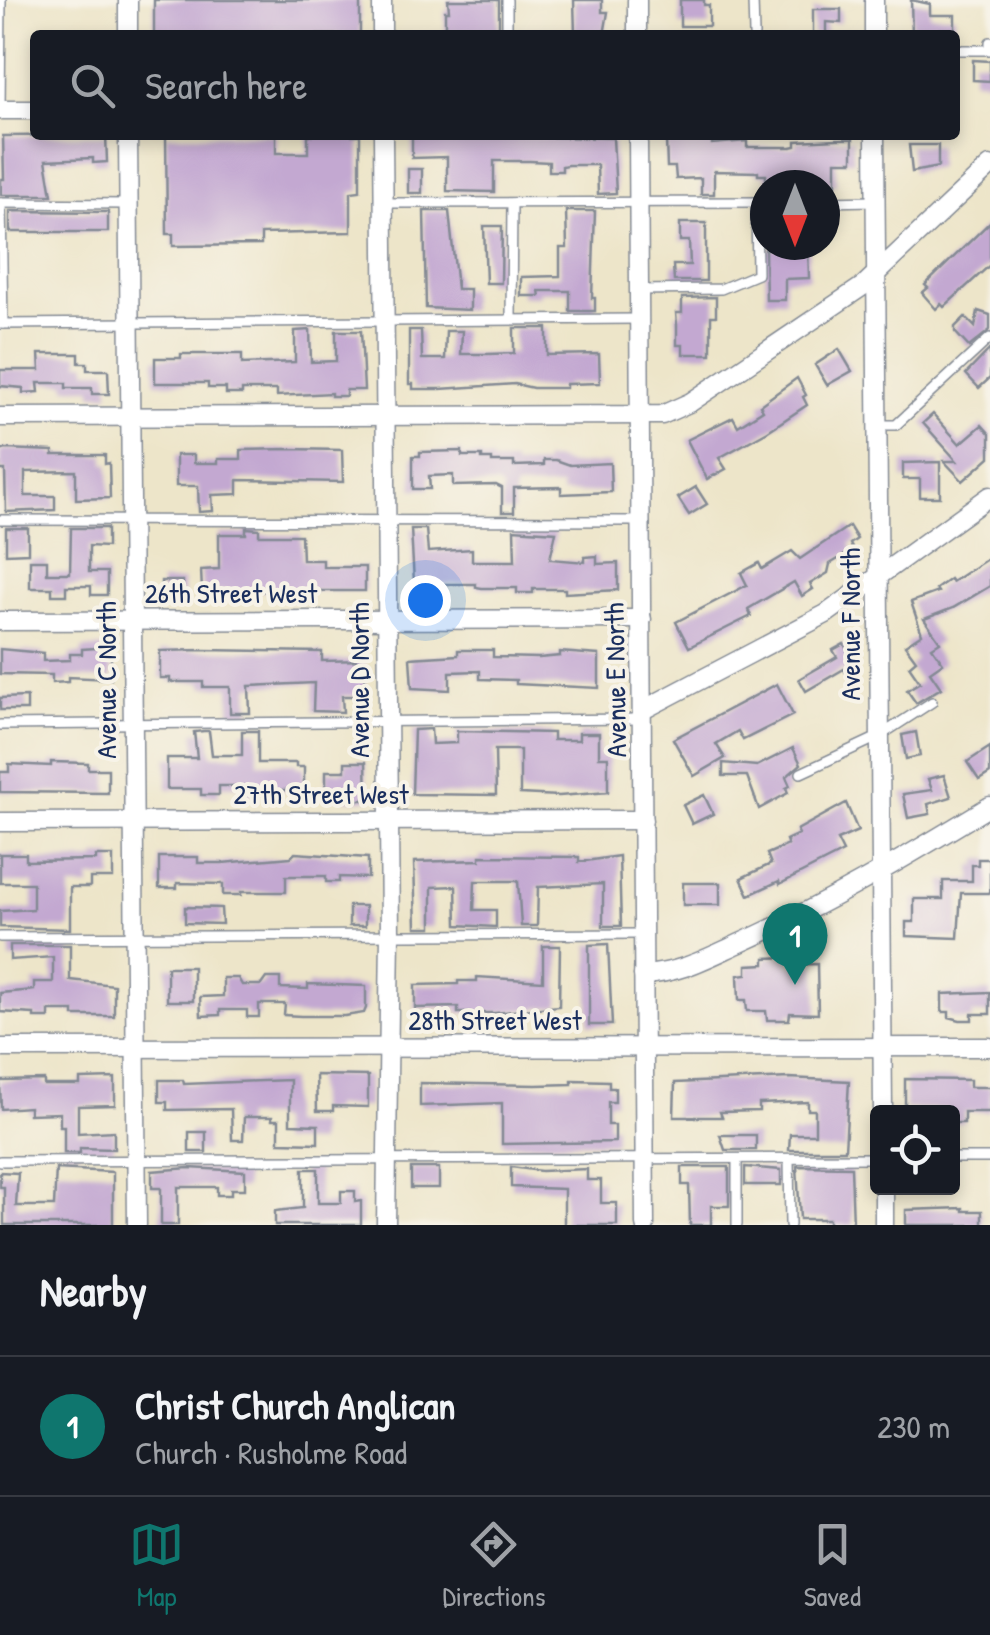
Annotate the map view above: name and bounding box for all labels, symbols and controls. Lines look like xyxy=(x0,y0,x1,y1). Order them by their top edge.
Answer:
search box xyxy=(30,30,960,140)
icon: search xyxy=(65,58,120,113)
text: Search here xyxy=(145,59,307,111)
north arrow xyxy=(750,170,840,260)
street label: Avenue F North xyxy=(831,547,869,700)
street label: 26th Street West xyxy=(145,574,318,612)
your location xyxy=(400,575,451,626)
street label: Avenue C North xyxy=(87,601,125,759)
street label: Avenue D North xyxy=(340,602,378,758)
street label: Avenue E North xyxy=(595,602,635,758)
street label: 27th Street West xyxy=(233,775,409,813)
pin: 1 xyxy=(762,902,828,985)
street label: 28th Street West xyxy=(408,1001,582,1039)
map controls xyxy=(870,1105,960,1195)
button: locate xyxy=(870,1105,960,1195)
text: Nearby xyxy=(40,1262,147,1319)
text: Christ Church Anglican xyxy=(135,1379,456,1431)
text: 1 xyxy=(67,1405,78,1448)
text: 230 m xyxy=(877,1405,950,1448)
text: Church · Rusholme Road xyxy=(135,1431,407,1474)
tab: Map xyxy=(129,1517,184,1615)
tab: Directions xyxy=(442,1517,545,1615)
tab: Saved xyxy=(804,1517,861,1615)

